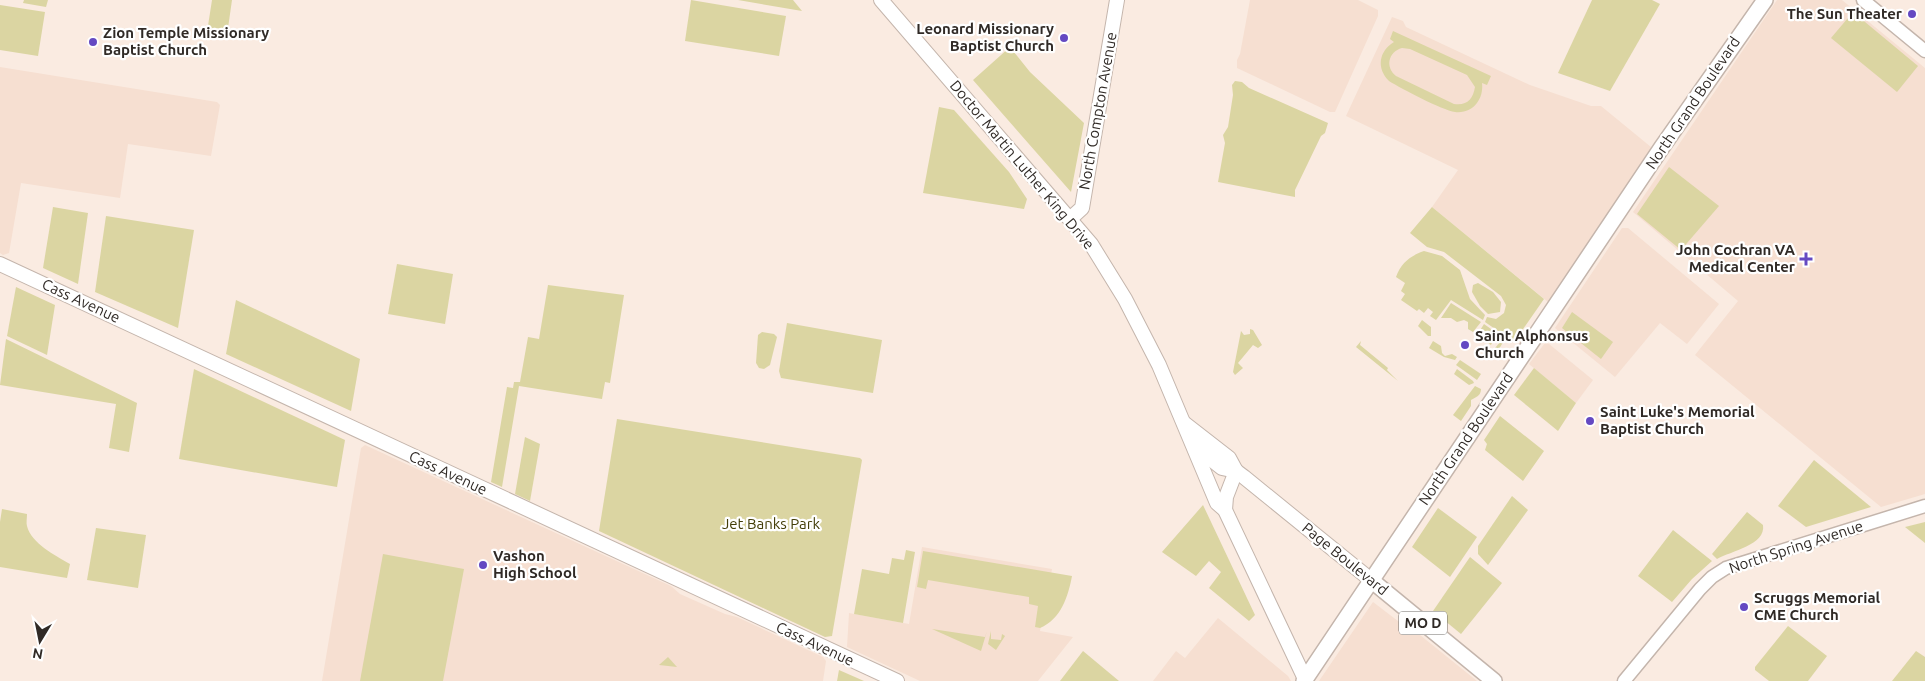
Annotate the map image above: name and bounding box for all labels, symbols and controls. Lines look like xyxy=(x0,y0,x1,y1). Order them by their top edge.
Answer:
place label: The Sun Theater xyxy=(1787,5,1903,22)
marker: The Sun Theater xyxy=(1906,8,1918,20)
place label: Leonard Missionary Baptist Church xyxy=(916,20,1054,54)
place label: Zion Temple Missionary Baptist Church xyxy=(103,24,269,58)
street label: North Compton Avenue xyxy=(1075,31,1120,191)
marker: Leonard Missionary Baptist Church xyxy=(1058,32,1070,44)
street label: North Grand Boulevard xyxy=(1642,33,1743,172)
marker: Zion Temple Missionary Baptist Church xyxy=(87,36,99,48)
street label: Doctor Martin Luther King Drive xyxy=(947,77,1098,253)
place label: John Cochran VA Medical Center xyxy=(1676,241,1796,275)
marker: John Cochran VA Medical Center xyxy=(1799,252,1813,266)
street label: Cass Avenue xyxy=(40,275,123,326)
place label: Saint Alphonsus Church xyxy=(1475,327,1588,361)
marker: Saint Alphonsus Church xyxy=(1459,339,1471,351)
street label: North Grand Boulevard xyxy=(1415,369,1516,508)
place label: Saint Luke's Memorial Baptist Church xyxy=(1600,403,1755,437)
marker: Saint Luke's Memorial Baptist Church xyxy=(1584,415,1596,427)
street label: Cass Avenue xyxy=(407,447,490,498)
park label: Jet Banks Park xyxy=(722,515,820,532)
street label: North Spring Avenue xyxy=(1727,517,1865,576)
street label: Page Boulevard xyxy=(1299,519,1392,598)
place label: Vashon High School xyxy=(493,547,577,581)
marker: Vashon High School xyxy=(477,559,489,571)
place label: Scruggs Memorial CME Church xyxy=(1754,589,1881,623)
marker: Scruggs Memorial CME Church xyxy=(1738,601,1750,613)
road number: MO D xyxy=(1399,612,1447,634)
north arrow xyxy=(15,616,65,666)
street label: Cass Avenue xyxy=(774,618,857,669)
text: N xyxy=(31,645,44,663)

